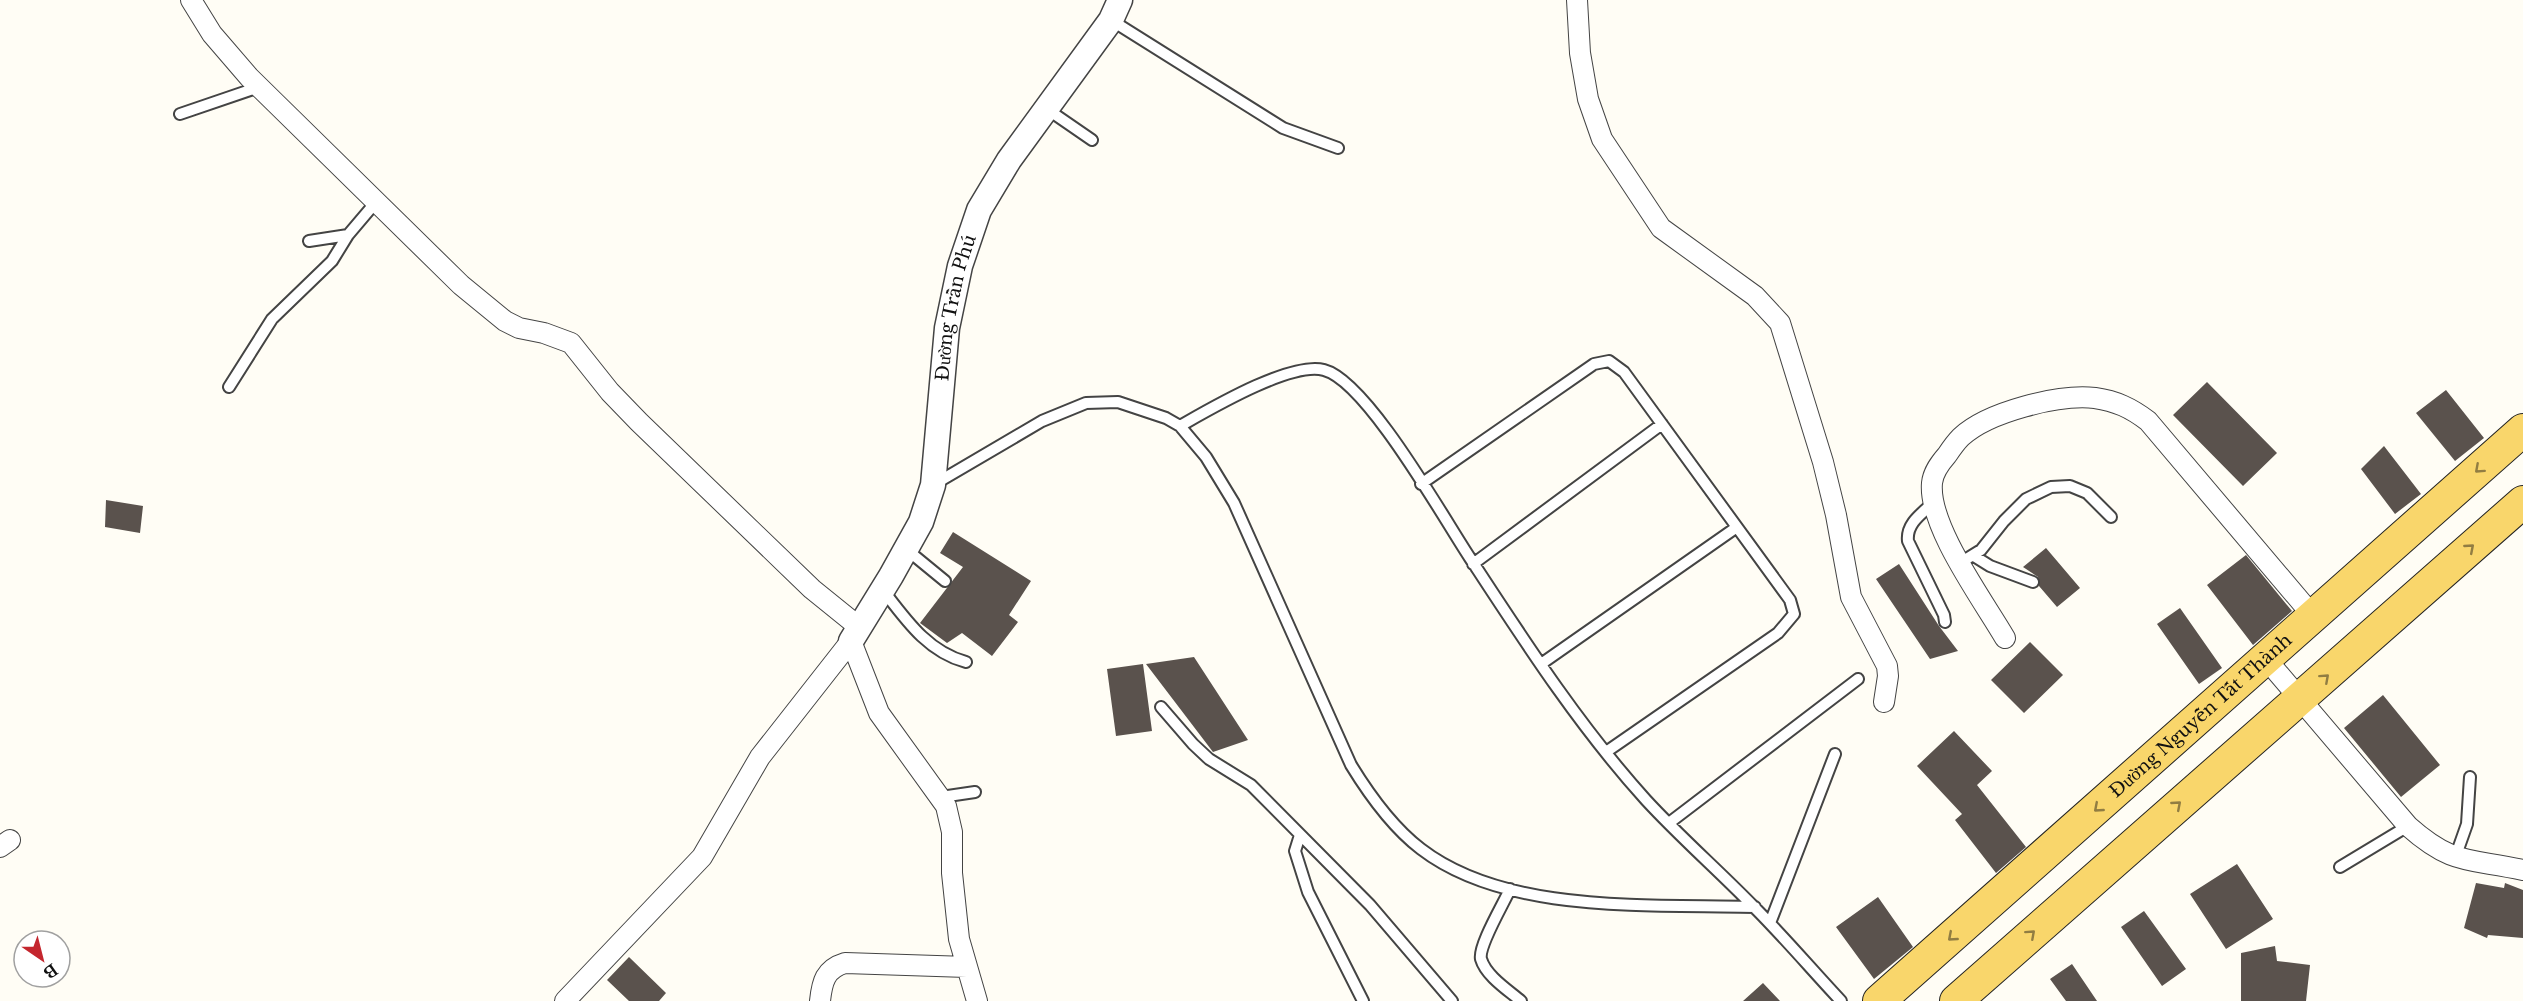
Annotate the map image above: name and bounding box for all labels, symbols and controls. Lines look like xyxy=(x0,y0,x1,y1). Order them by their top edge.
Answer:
street label: Đường Trần Phú xyxy=(931,232,981,382)
one-way arrow xyxy=(2475,462,2486,473)
one-way arrow xyxy=(2463,544,2474,555)
street label: Đường Nguyễn Tất Thành xyxy=(2105,629,2296,802)
one-way arrow xyxy=(2318,674,2329,685)
one-way arrow xyxy=(2094,800,2105,811)
one-way arrow xyxy=(2170,802,2181,813)
north arrow xyxy=(12,929,72,989)
one-way arrow xyxy=(1948,930,1959,941)
one-way arrow xyxy=(2024,930,2034,941)
text: B xyxy=(39,959,62,983)

